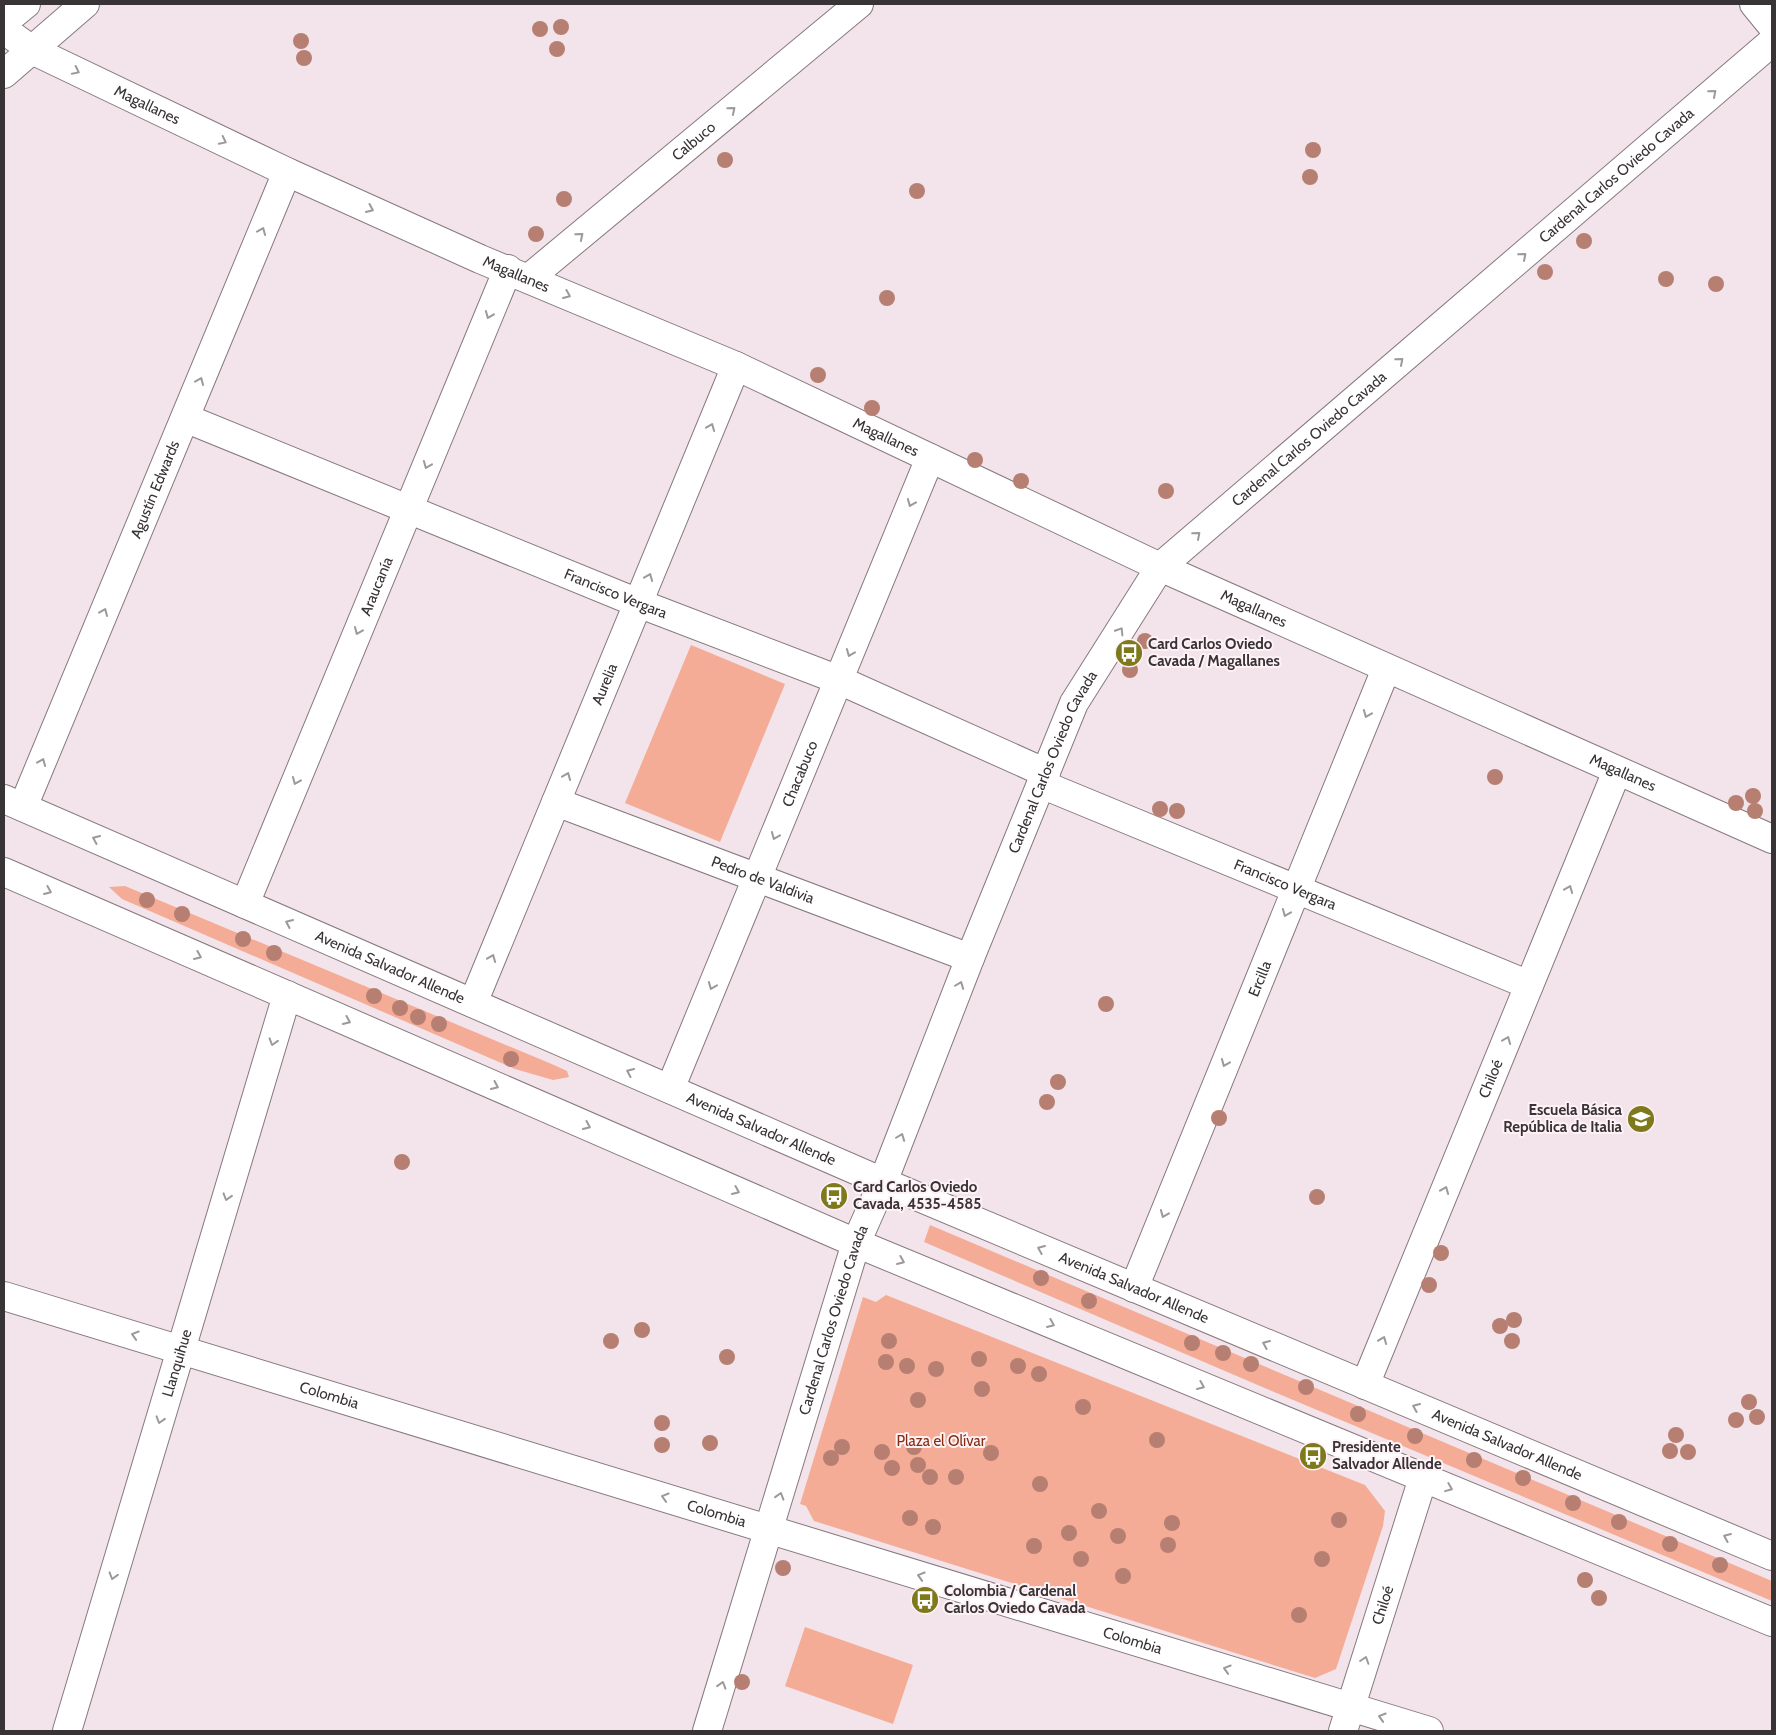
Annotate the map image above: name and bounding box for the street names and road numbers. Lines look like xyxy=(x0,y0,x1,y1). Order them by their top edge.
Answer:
street label: Magallanes xyxy=(111,82,183,128)
street label: Cardenal Carlos Oviedo Cavada xyxy=(1535,104,1698,247)
street label: Calbuco xyxy=(668,118,719,165)
street label: Magallanes xyxy=(480,252,552,296)
street label: Cardenal Carlos Oviedo Cavada xyxy=(1228,367,1391,510)
street label: Magallanes xyxy=(850,414,922,460)
street label: Agustín Edwards xyxy=(127,438,183,541)
street label: Araucanía xyxy=(356,553,397,618)
street label: Francisco Vergara xyxy=(562,565,670,623)
street label: Magallanes xyxy=(1218,586,1290,631)
street label: Aurelia xyxy=(588,660,622,707)
street label: Cardenal Carlos Oviedo Cavada xyxy=(1005,667,1101,856)
street label: Chacabuco xyxy=(778,738,822,809)
street label: Magallanes xyxy=(1587,750,1659,795)
street label: Pedro de Valdivia xyxy=(709,852,817,908)
street label: Francisco Vergara xyxy=(1231,855,1340,914)
street label: Avenida Salvador Allende xyxy=(313,927,468,1008)
street label: Ercilla xyxy=(1245,957,1276,999)
street label: Chiloé xyxy=(1475,1057,1507,1101)
street label: Avenida Salvador Allende xyxy=(684,1089,839,1169)
street label: Cardenal Carlos Oviedo Cavada xyxy=(795,1221,872,1417)
street label: Avenida Salvador Allende xyxy=(1056,1248,1212,1327)
street label: Llanquihue xyxy=(158,1327,196,1399)
street label: Colombia xyxy=(297,1378,362,1413)
street label: Avenida Salvador Allende xyxy=(1430,1405,1585,1484)
street label: Colombia xyxy=(685,1496,749,1531)
street label: Chiloé xyxy=(1368,1583,1397,1627)
street label: Colombia xyxy=(1101,1623,1165,1658)

